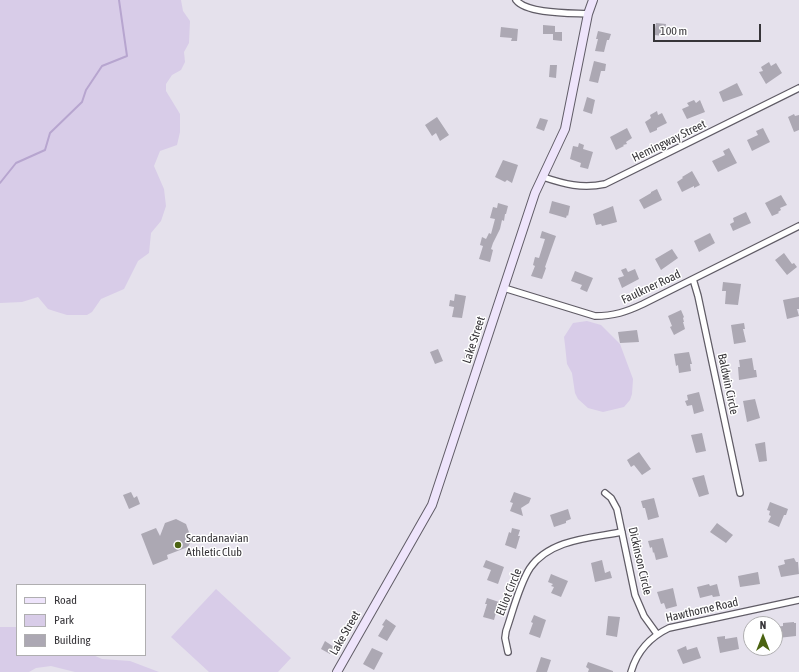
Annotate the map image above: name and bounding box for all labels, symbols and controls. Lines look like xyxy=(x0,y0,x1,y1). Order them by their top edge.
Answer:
scale bar xyxy=(655,16,763,42)
text: 100 m xyxy=(660,24,687,38)
street label: Hemingway Street xyxy=(630,117,708,165)
street label: Faulkner Road xyxy=(619,267,683,307)
street label: Lake Street xyxy=(460,315,488,365)
street label: Baldwin Circle xyxy=(715,352,741,416)
street label: Dickinson Circle xyxy=(625,526,655,596)
place label: Scandanavian Athletic Club xyxy=(186,531,249,559)
marker: Scandanavian Athletic Club xyxy=(173,540,183,550)
street label: Elliot Circle xyxy=(493,566,525,618)
legend xyxy=(16,584,146,656)
text: Road xyxy=(54,593,77,607)
street label: Hawthorne Road xyxy=(664,595,740,625)
street label: Lake Street xyxy=(327,608,363,658)
text: Park xyxy=(54,613,74,627)
north arrow xyxy=(743,616,783,656)
text: N xyxy=(760,619,766,631)
text: Building xyxy=(54,633,91,647)

